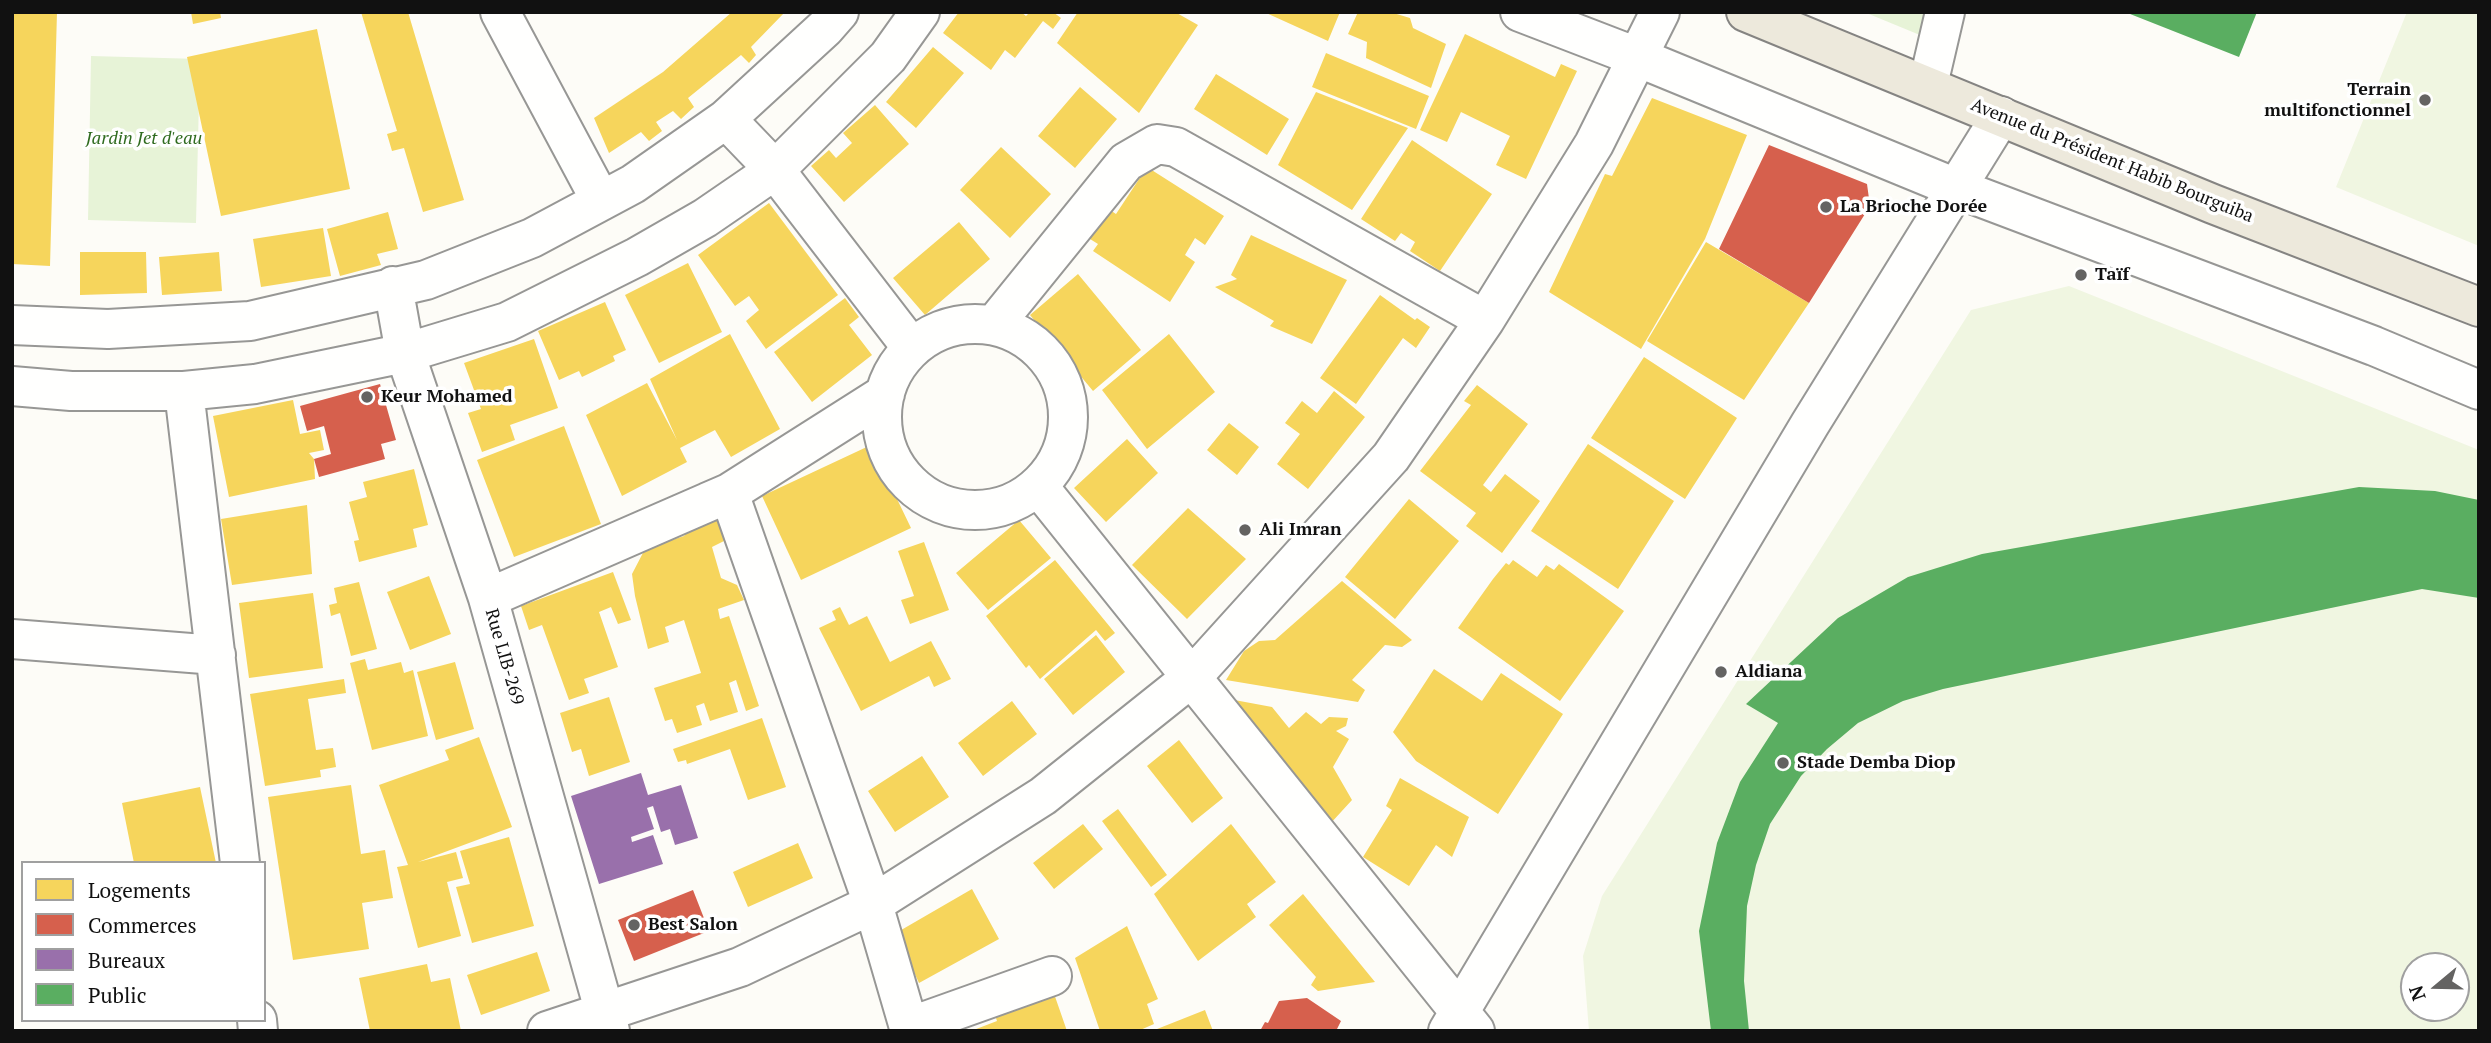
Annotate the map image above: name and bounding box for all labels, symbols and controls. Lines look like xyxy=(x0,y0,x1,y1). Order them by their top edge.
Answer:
place label: Terrain multifonctionnel xyxy=(2264,79,2411,122)
marker: Terrain multifonctionnel xyxy=(2417,92,2433,108)
street label: Avenue du Président Habib Bourguiba xyxy=(1968,94,2256,228)
park label: Jardin Jet d'eau xyxy=(86,128,202,150)
place label: La Brioche Dorée xyxy=(1840,196,1987,218)
marker: La Brioche Dorée xyxy=(1818,199,1834,215)
place label: Taïf xyxy=(2095,264,2129,286)
marker: Taïf xyxy=(2073,267,2089,283)
place label: Keur Mohamed xyxy=(381,386,513,408)
marker: Keur Mohamed xyxy=(359,389,375,405)
place label: Ali Imran xyxy=(1259,519,1342,541)
marker: Ali Imran xyxy=(1237,522,1253,538)
street label: Rue LIB-269 xyxy=(480,606,528,708)
place label: Aldiana xyxy=(1735,661,1802,683)
marker: Aldiana xyxy=(1713,664,1729,680)
place label: Stade Demba Diop xyxy=(1797,752,1955,774)
marker: Stade Demba Diop xyxy=(1775,755,1791,771)
legend xyxy=(21,861,266,1022)
text: Logements xyxy=(88,876,191,904)
text: Commerces xyxy=(88,911,197,939)
place label: Best Salon xyxy=(648,914,738,936)
marker: Best Salon xyxy=(626,917,642,933)
text: Bureaux xyxy=(88,946,165,974)
north arrow xyxy=(2400,952,2470,1022)
text: Public xyxy=(88,981,146,1009)
text: N xyxy=(2402,982,2431,1004)

